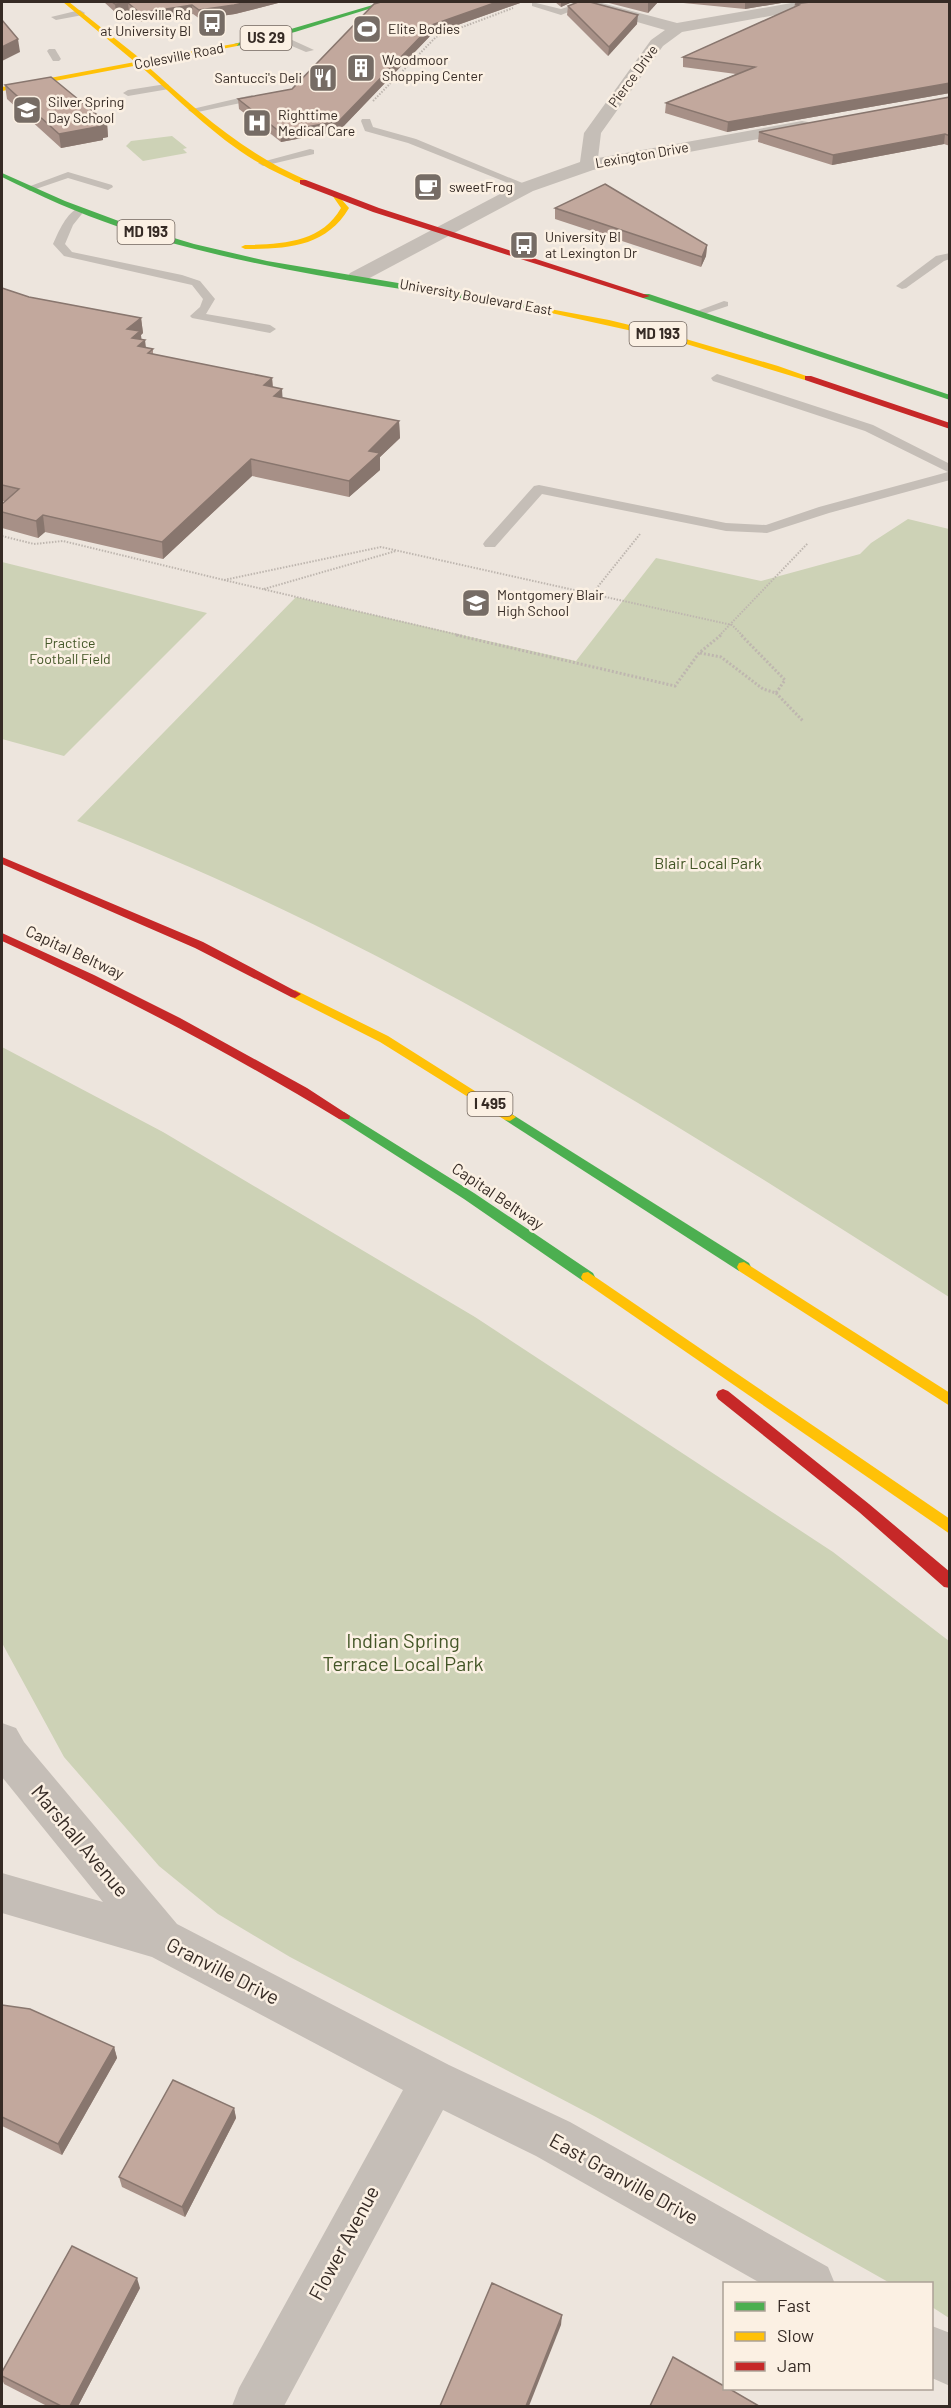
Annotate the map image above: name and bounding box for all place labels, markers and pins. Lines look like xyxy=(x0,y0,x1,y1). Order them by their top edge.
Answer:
place label: Colesville Rd at University Bl xyxy=(100,6,191,39)
bus stop icon: Colesville Rd at University Bl xyxy=(196,7,228,39)
sports icon: Elite Bodies xyxy=(351,13,383,45)
place label: Elite Bodies xyxy=(388,20,460,37)
place label: Woodmoor Shopping Center xyxy=(382,51,483,84)
building icon: Woodmoor Shopping Center xyxy=(345,52,377,84)
restaurant icon: Santucci's Deli xyxy=(307,62,339,94)
place label: Santucci's Deli xyxy=(215,69,302,86)
place label: Silver Spring Day School xyxy=(48,93,124,126)
school or university icon: Silver Spring Day School xyxy=(11,94,43,126)
place label: Righttime Medical Care xyxy=(278,106,355,139)
hospital icon: Righttime Medical Care xyxy=(241,107,273,139)
cafe icon: sweetFrog xyxy=(412,171,444,203)
place label: sweetFrog xyxy=(449,178,513,195)
place label: University Bl at Lexington Dr xyxy=(545,228,637,261)
bus stop icon: University Bl at Lexington Dr xyxy=(508,229,540,261)
place label: Montgomery Blair High School xyxy=(497,586,604,619)
school or university icon: Montgomery Blair High School xyxy=(460,587,492,619)

